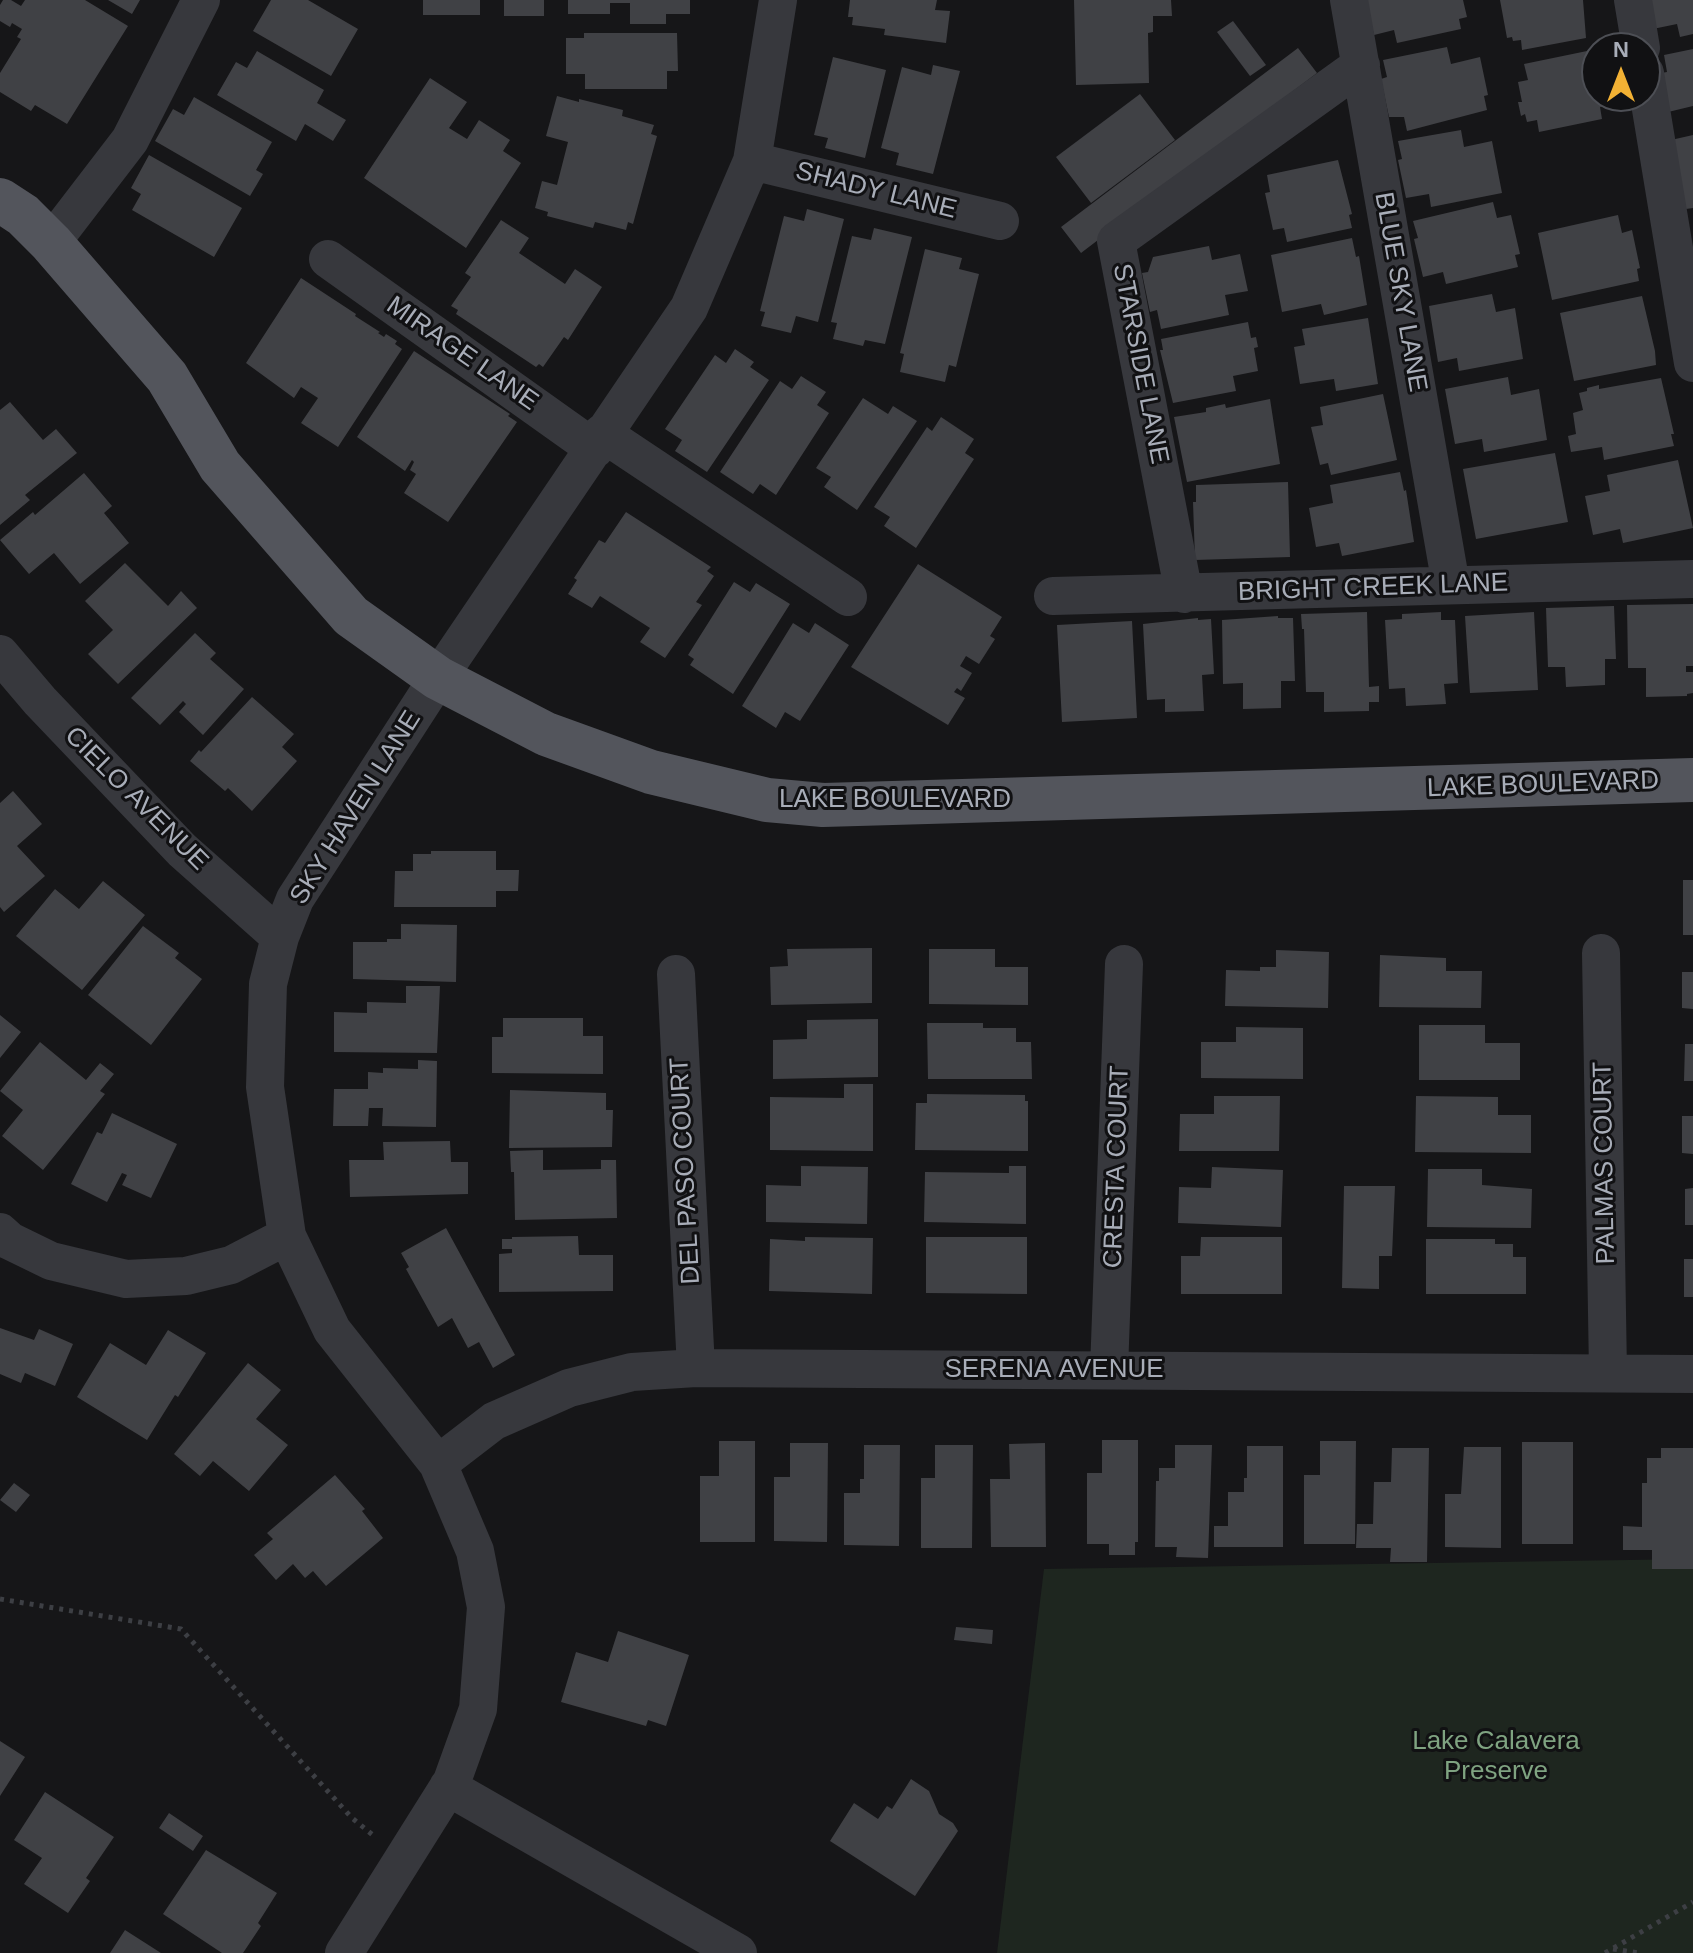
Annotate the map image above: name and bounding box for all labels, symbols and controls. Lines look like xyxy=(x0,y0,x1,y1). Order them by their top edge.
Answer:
north arrow xyxy=(1581,32,1661,112)
text: N xyxy=(1613,37,1629,62)
street label: SHADY LANE xyxy=(792,156,960,226)
street label: BLUE SKY LANE xyxy=(1367,190,1433,394)
street label: STARSIDE LANE xyxy=(1105,261,1175,467)
street label: MIRAGE LANE xyxy=(380,290,544,418)
street label: BRIGHT CREEK LANE xyxy=(1237,568,1509,608)
street label: SKY HAVEN LANE xyxy=(284,706,428,910)
street label: CIELO AVENUE xyxy=(58,721,214,877)
street label: LAKE BOULEVARD xyxy=(1426,765,1660,805)
street label: LAKE BOULEVARD xyxy=(779,784,1011,816)
street label: DEL PASO COURT xyxy=(664,1057,708,1285)
street label: PALMAS COURT xyxy=(1588,1061,1622,1265)
street label: CRESTA COURT xyxy=(1098,1065,1136,1269)
street label: SERENA AVENUE xyxy=(944,1354,1164,1386)
park label: Lake Calavera Preserve xyxy=(1412,1726,1580,1788)

